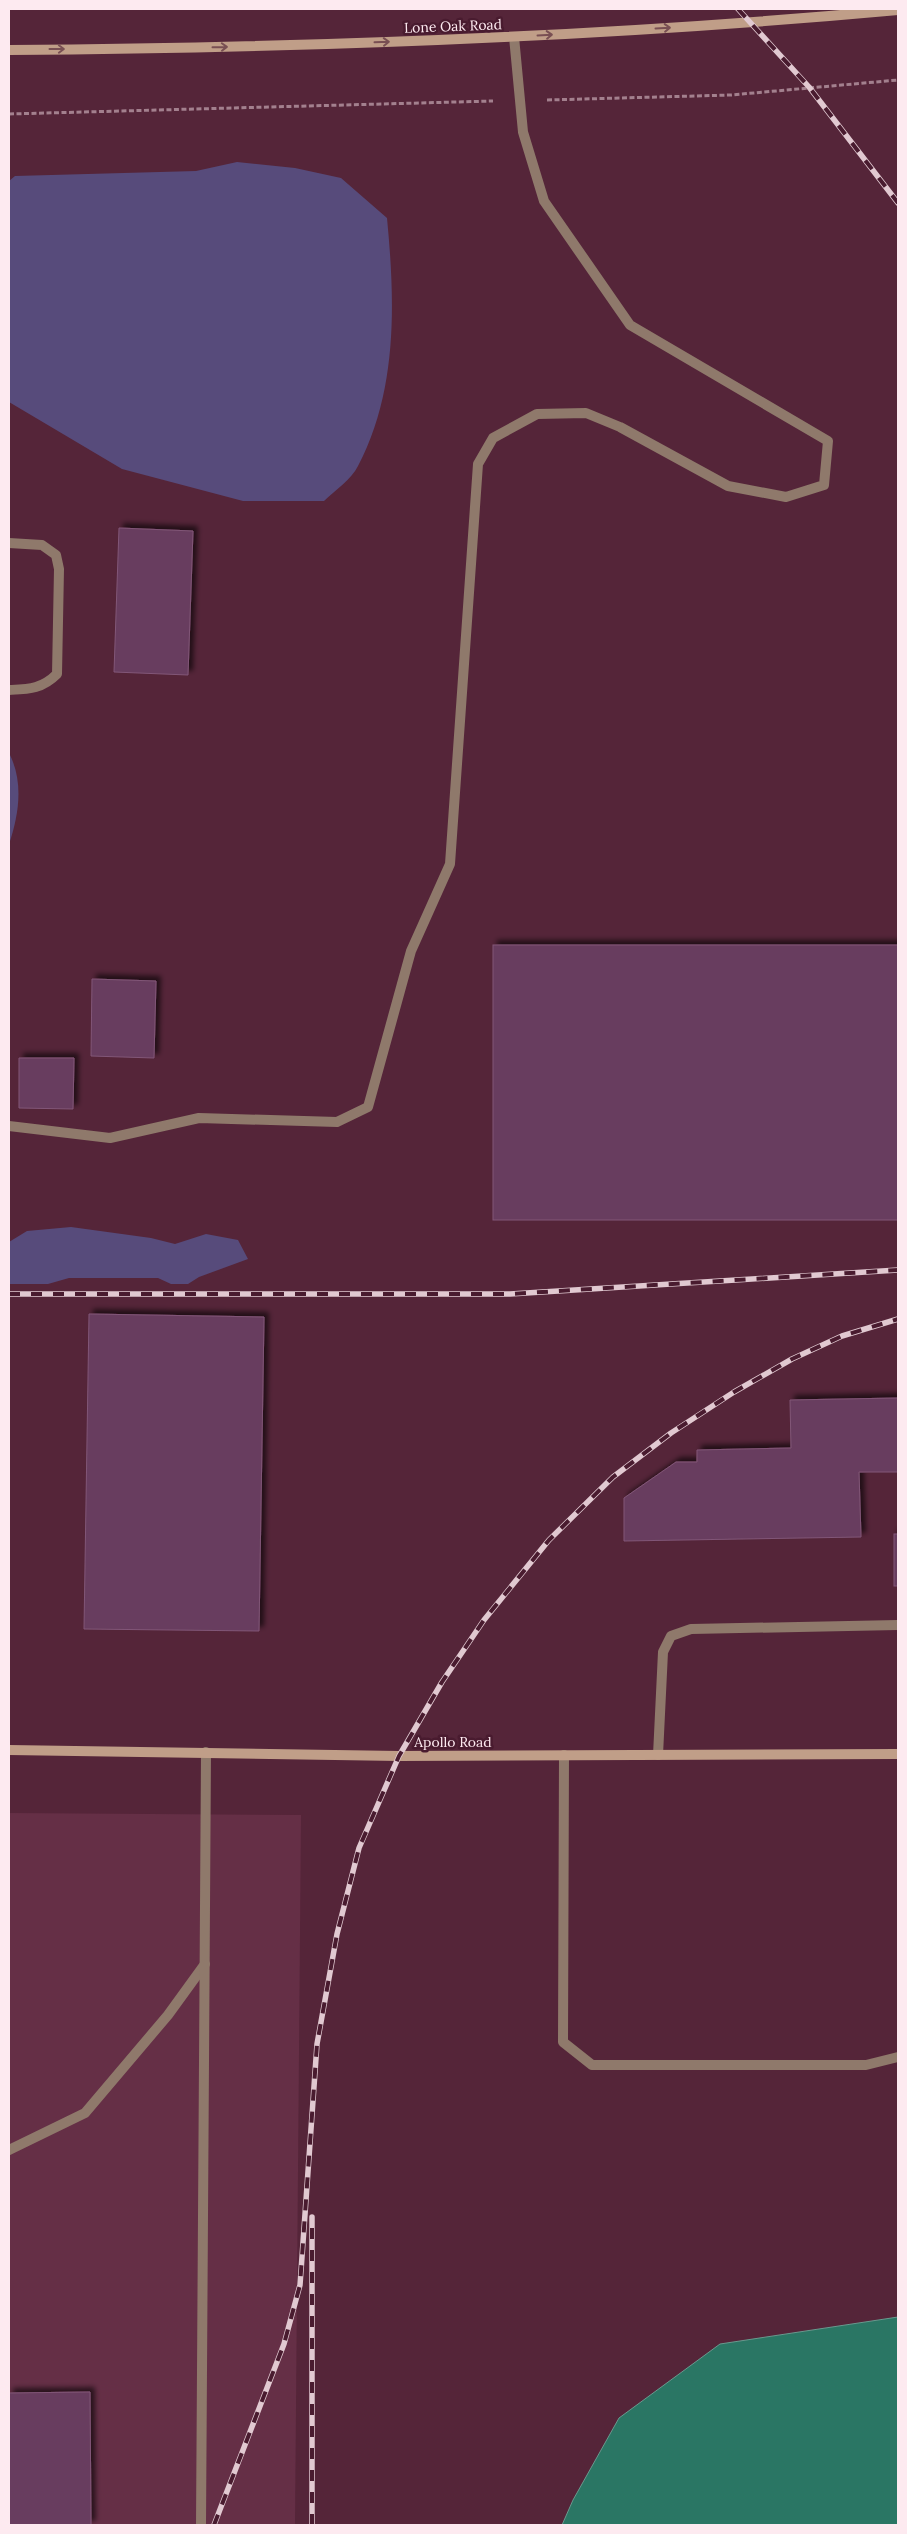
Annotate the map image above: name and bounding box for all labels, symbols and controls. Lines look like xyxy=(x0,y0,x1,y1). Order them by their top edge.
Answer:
street label: Lone Oak Road xyxy=(404,15,502,37)
one-way arrow xyxy=(654,24,670,33)
one-way arrow xyxy=(536,30,552,39)
one-way arrow xyxy=(374,38,390,47)
one-way arrow xyxy=(212,42,228,52)
one-way arrow xyxy=(49,45,65,54)
street label: Apollo Road xyxy=(413,1733,492,1751)

